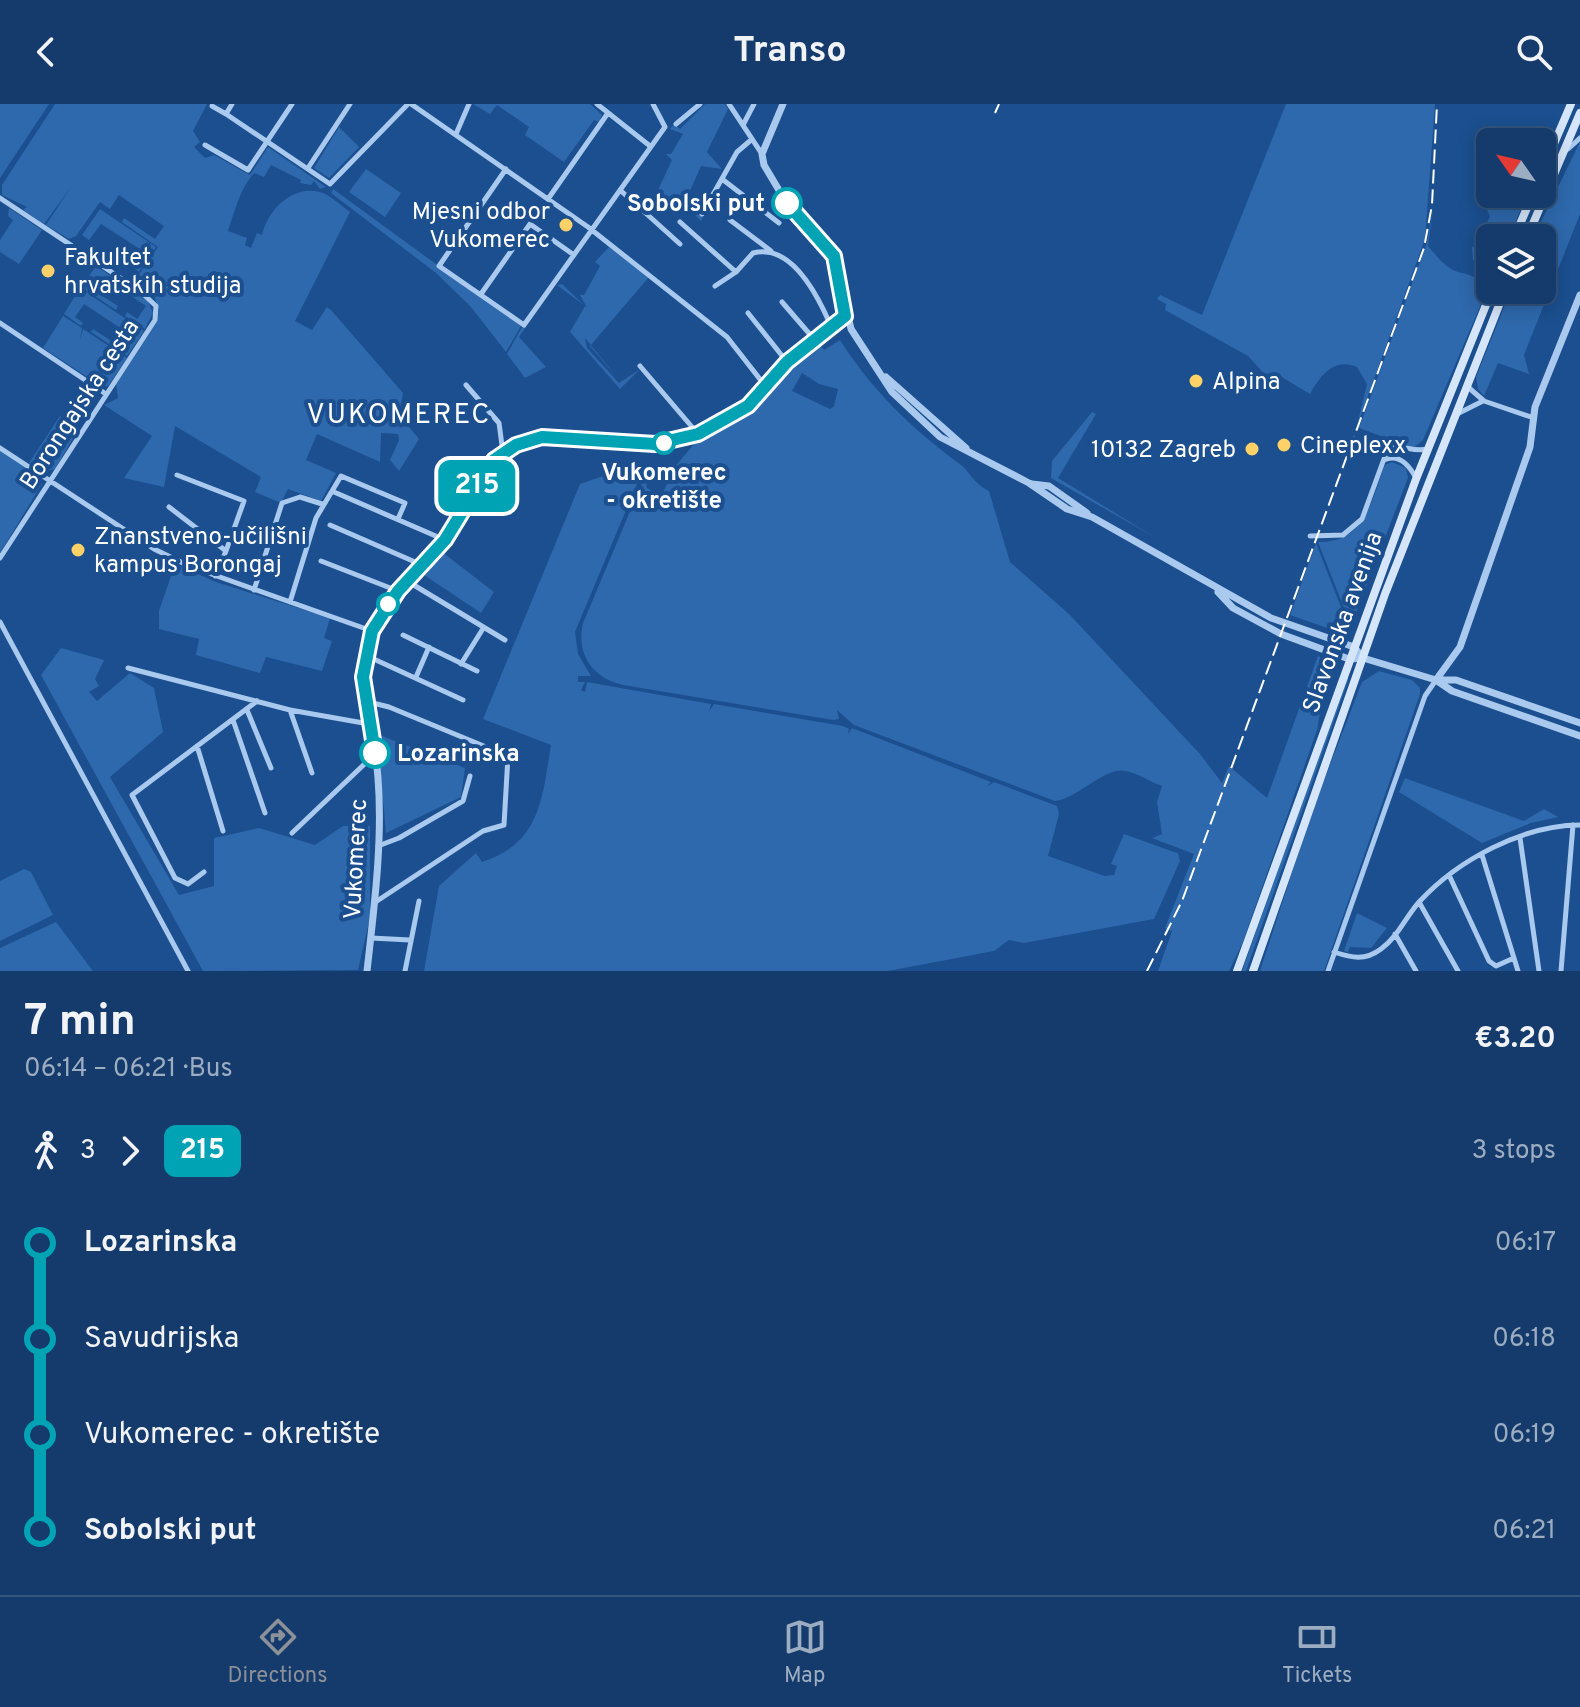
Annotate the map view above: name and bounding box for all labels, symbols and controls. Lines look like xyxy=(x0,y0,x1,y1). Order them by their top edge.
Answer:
text: Transo xyxy=(733,29,847,75)
icon: back xyxy=(24,30,68,74)
icon: search xyxy=(1512,30,1556,74)
north arrow xyxy=(1476,128,1556,208)
map controls xyxy=(1476,128,1556,304)
marker: Sobolski put xyxy=(772,188,802,218)
place label: Sobolski put xyxy=(627,190,765,220)
place label: Mjesni odbor Vukomerec xyxy=(412,198,550,256)
marker: Mjesni odbor Vukomerec xyxy=(557,216,575,234)
button: layers xyxy=(1476,224,1556,304)
place label: Fakultet hrvatskih studija xyxy=(64,244,241,302)
marker: Fakultet hrvatskih studija xyxy=(39,262,57,280)
street label: Borongajska cesta xyxy=(14,314,147,496)
place label: Alpina xyxy=(1212,368,1281,398)
marker: Alpina xyxy=(1187,372,1205,390)
district label: VUKOMEREC xyxy=(307,398,491,434)
marker: Vukomerec - okretište xyxy=(653,432,675,454)
place label: Cineplexx xyxy=(1300,432,1406,462)
place label: 10132 Zagreb xyxy=(1091,436,1236,466)
marker: Cineplexx xyxy=(1275,436,1293,454)
marker: 10132 Zagreb xyxy=(1243,440,1261,458)
place label: Vukomerec - okretište xyxy=(601,459,727,517)
line badge: 215 xyxy=(431,460,523,512)
text: 215 xyxy=(454,468,500,504)
place label: Znanstveno-učilišni kampus Borongaj xyxy=(94,523,307,581)
street label: Slavonska avenija xyxy=(1297,528,1391,717)
marker: Znanstveno-učilišni kampus Borongaj xyxy=(69,541,87,559)
unlabelled marker xyxy=(377,593,399,615)
marker: Lozarinska xyxy=(360,738,390,768)
place label: Lozarinska xyxy=(397,740,520,770)
street label: Vukomerec xyxy=(339,798,375,920)
text: 7 min xyxy=(24,995,136,1051)
text: €3.20 xyxy=(1474,1021,1556,1058)
text: 06:14 – 06:21 · Bus xyxy=(24,1053,233,1086)
icon: walk xyxy=(24,1129,68,1173)
icon: forward xyxy=(108,1129,152,1173)
text: 215 xyxy=(180,1133,225,1169)
text: 3 xyxy=(80,1135,96,1168)
text: 3 stops xyxy=(1472,1135,1556,1168)
text: Lozarinska xyxy=(84,1225,237,1262)
text: 06:17 xyxy=(1495,1227,1556,1260)
text: Savudrijska xyxy=(84,1321,239,1358)
text: 06:18 xyxy=(1492,1323,1556,1356)
text: Vukomerec - okretište xyxy=(84,1417,380,1454)
text: 06:19 xyxy=(1493,1419,1556,1452)
text: Sobolski put xyxy=(84,1513,256,1550)
text: 06:21 xyxy=(1492,1515,1556,1548)
tab: Directions xyxy=(228,1615,328,1690)
tab: Map xyxy=(783,1615,827,1690)
tab: Tickets xyxy=(1282,1615,1352,1690)

